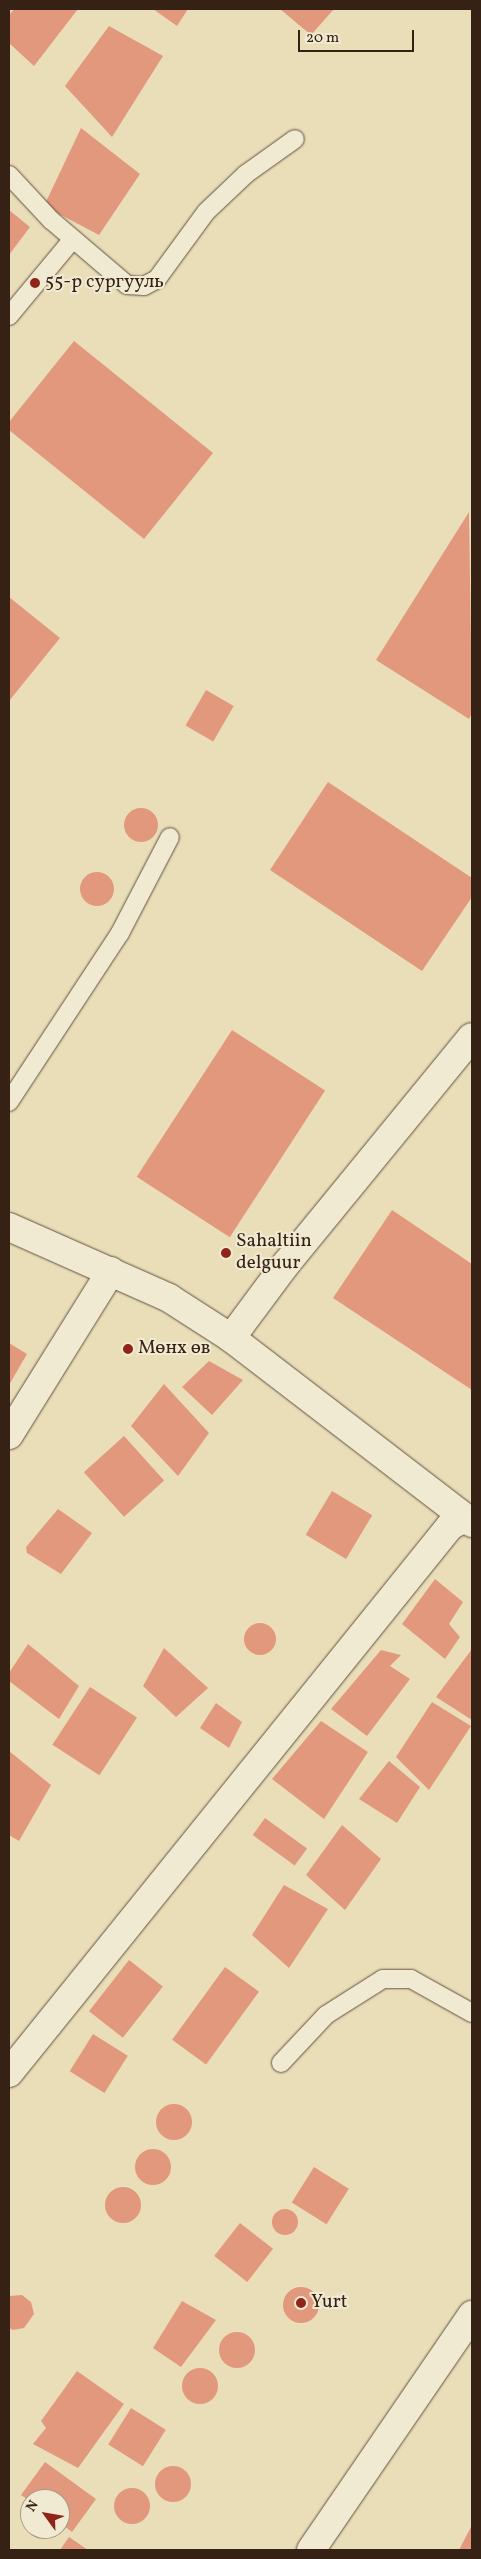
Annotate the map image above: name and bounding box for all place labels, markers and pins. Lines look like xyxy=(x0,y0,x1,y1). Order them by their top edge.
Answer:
place label: 55-р сургууль xyxy=(45,272,164,294)
marker: 55-р сургууль xyxy=(29,277,41,289)
place label: Sahaltiin delguur xyxy=(236,1231,312,1275)
marker: Sahaltiin delguur xyxy=(220,1247,232,1259)
place label: Мөнх өв xyxy=(138,1338,210,1360)
marker: Мөнх өв xyxy=(122,1343,134,1355)
place label: Yurt xyxy=(311,2292,347,2314)
marker: Yurt xyxy=(295,2297,307,2309)

